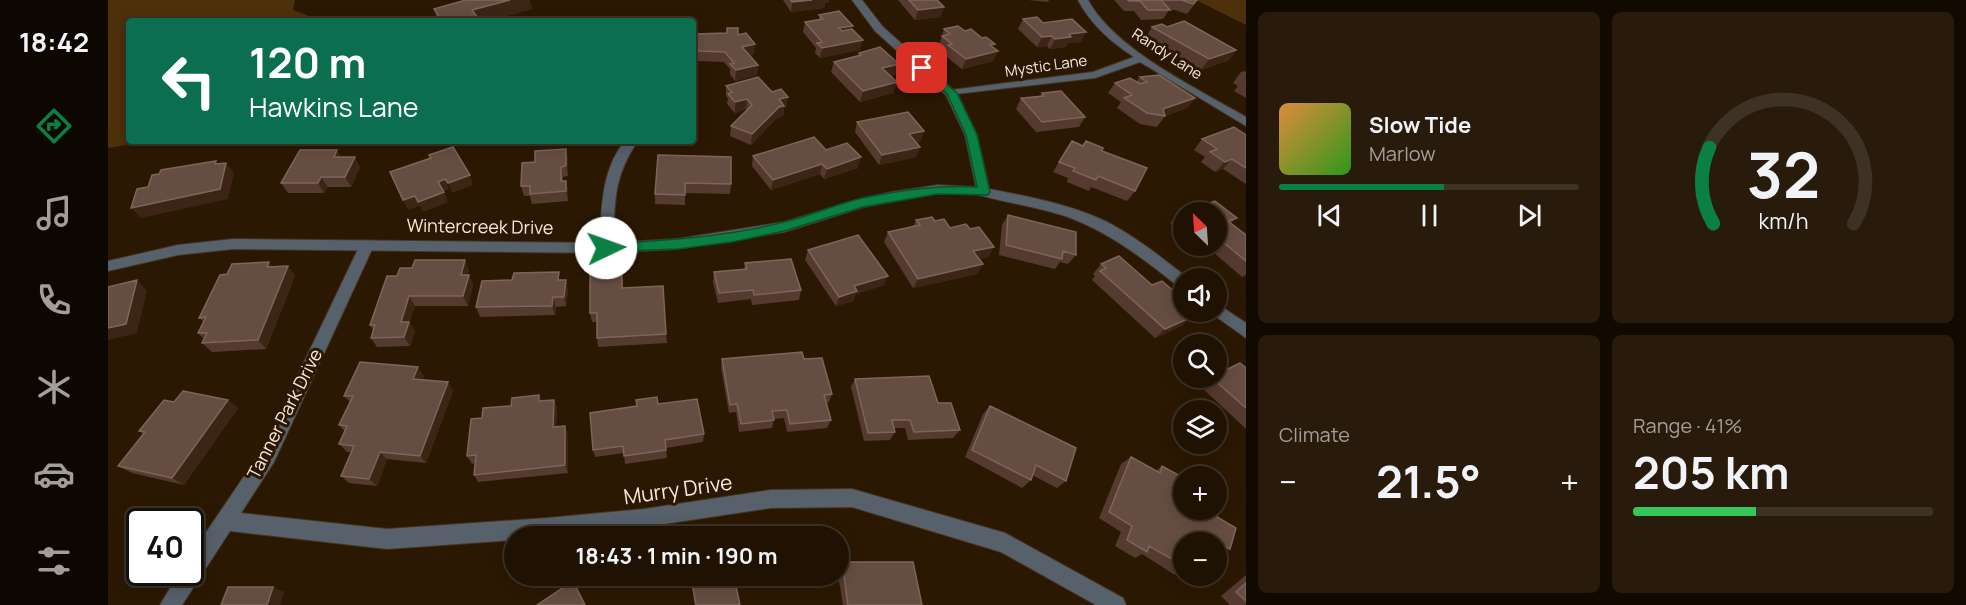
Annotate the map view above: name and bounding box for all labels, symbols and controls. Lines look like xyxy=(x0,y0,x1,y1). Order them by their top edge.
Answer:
text: 18:42 xyxy=(19,23,89,60)
street label: Randy Lane xyxy=(1128,23,1207,84)
text: 120 m xyxy=(249,33,366,91)
icon: left xyxy=(150,42,228,120)
pin xyxy=(896,42,947,93)
street label: Mystic Lane xyxy=(1003,49,1089,82)
icon: arrive xyxy=(905,51,938,84)
text: Hawkins Lane xyxy=(249,88,418,125)
icon: directions xyxy=(33,105,75,147)
text: Slow Tide xyxy=(1369,110,1471,140)
text: 32 xyxy=(1746,132,1820,218)
text: Marlow xyxy=(1369,140,1436,167)
icon: music xyxy=(33,192,75,234)
icon: previous xyxy=(1313,199,1346,232)
icon: pause xyxy=(1413,199,1446,232)
icon: next xyxy=(1513,199,1546,232)
north arrow xyxy=(1173,202,1227,256)
map controls xyxy=(1173,202,1227,586)
text: km/h xyxy=(1758,207,1808,236)
street label: Wintercreek Drive xyxy=(406,213,554,239)
position arrow xyxy=(574,216,638,280)
button: sound xyxy=(1173,268,1227,322)
icon: phone xyxy=(33,279,75,321)
button: search xyxy=(1173,334,1227,388)
street label: Tanner Park Drive xyxy=(241,344,327,483)
icon: climate xyxy=(33,366,75,408)
button: layers xyxy=(1173,400,1227,454)
text: Range · 41% xyxy=(1633,412,1742,439)
text: Climate xyxy=(1279,421,1350,448)
text: 205 km xyxy=(1633,441,1789,503)
text: 21.5° xyxy=(1376,450,1481,512)
icon: car xyxy=(33,453,75,495)
text: − xyxy=(1279,459,1297,504)
text: + xyxy=(1560,459,1579,504)
button: + xyxy=(1173,466,1227,520)
street label: Murry Drive xyxy=(622,468,734,510)
speed limit sign: 40 xyxy=(126,508,204,586)
button: − xyxy=(1173,532,1227,586)
icon: filters xyxy=(33,540,75,582)
text: 18:43 · 1 min · 190 m xyxy=(576,541,777,571)

